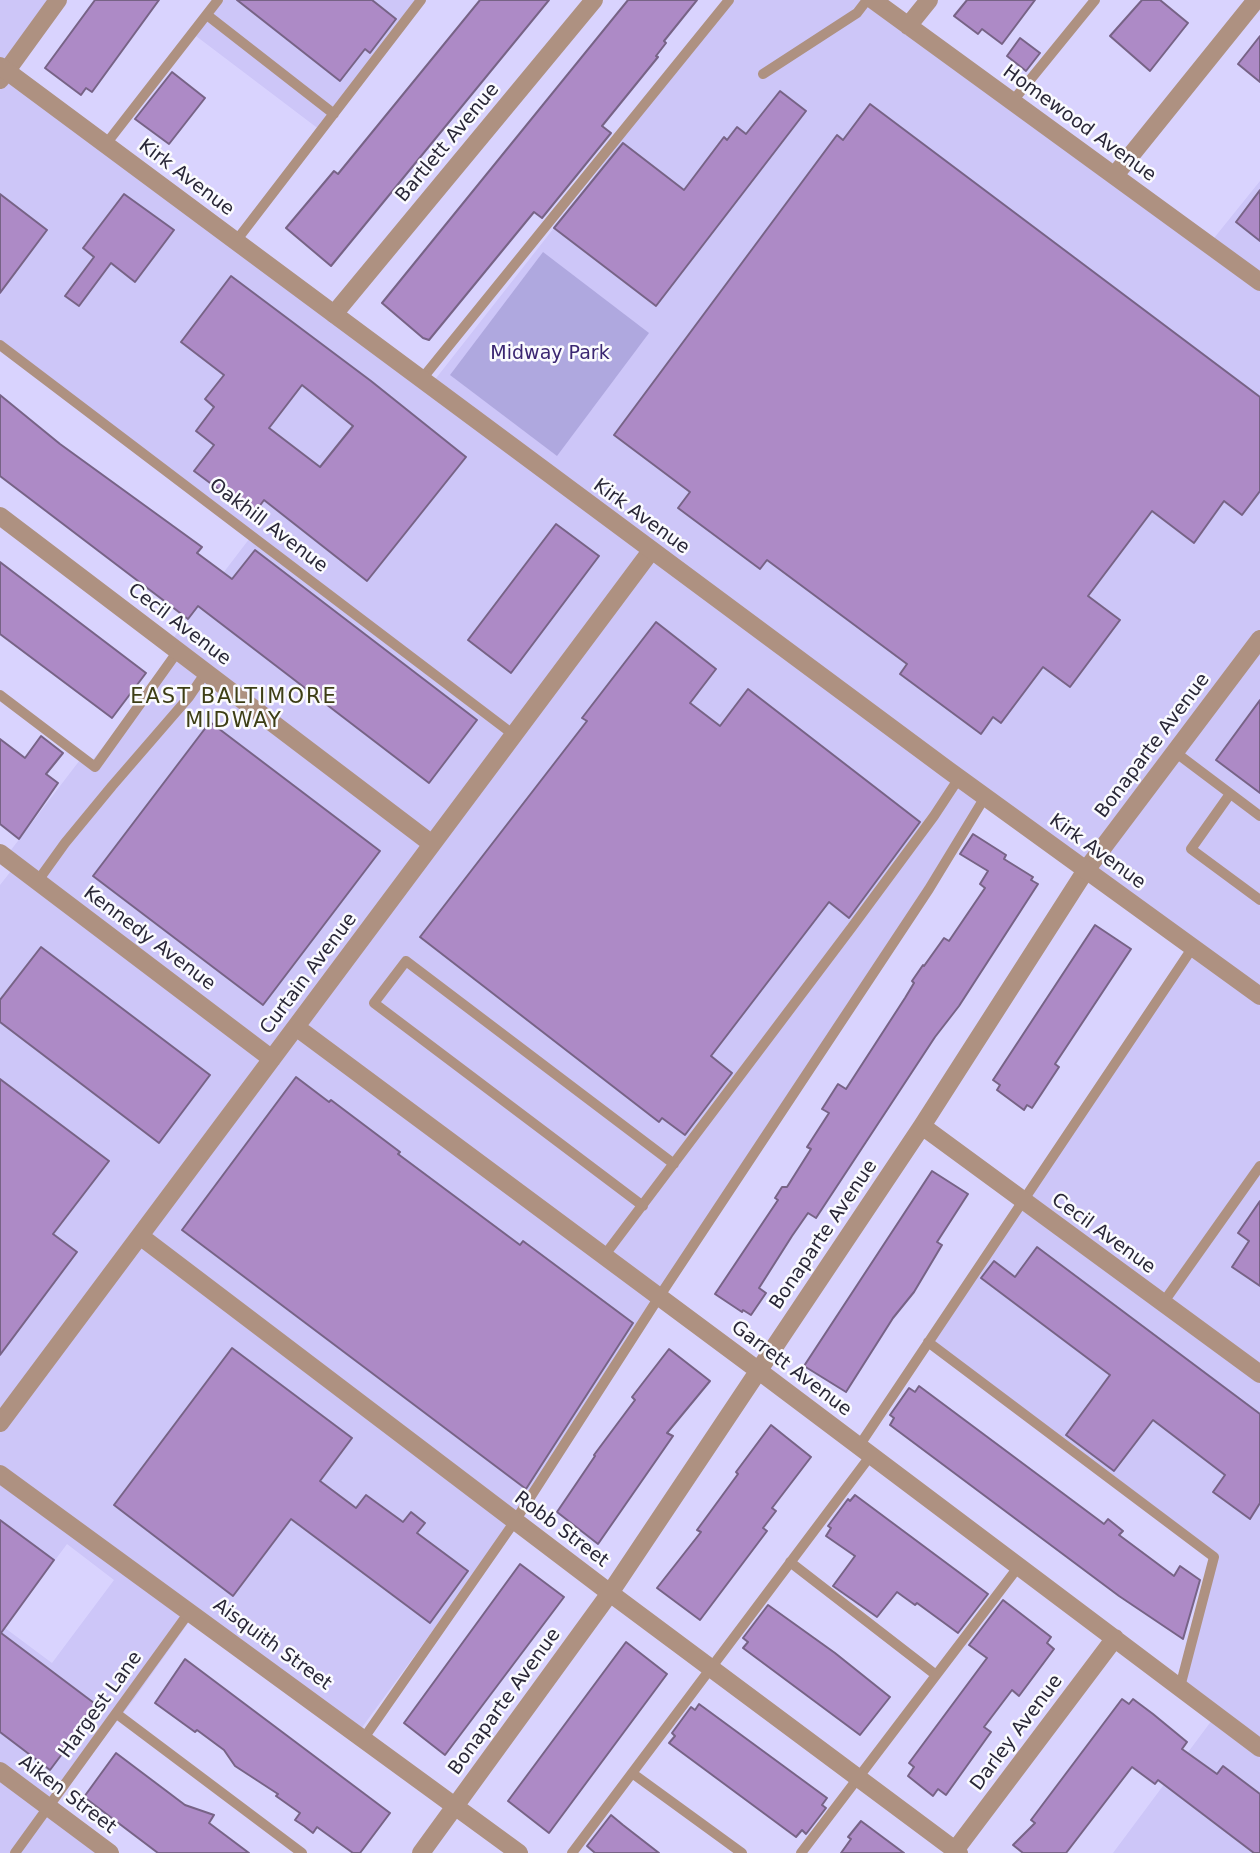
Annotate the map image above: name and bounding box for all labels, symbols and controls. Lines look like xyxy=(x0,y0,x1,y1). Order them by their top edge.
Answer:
street label: Homewood Avenue xyxy=(998,61,1160,187)
street label: Bartlett Avenue xyxy=(392,79,504,207)
street label: Kirk Avenue xyxy=(134,135,238,221)
park label: Midway Park xyxy=(490,343,610,365)
street label: Oakhill Avenue xyxy=(204,474,332,578)
street label: Kirk Avenue xyxy=(589,475,693,559)
street label: Cecil Avenue xyxy=(123,579,235,671)
street label: Bonaparte Avenue xyxy=(1091,669,1215,823)
district label: EAST BALTIMORE MIDWAY xyxy=(132,685,336,735)
street label: Kirk Avenue xyxy=(1045,810,1149,894)
street label: Kennedy Avenue xyxy=(79,882,219,996)
street label: Curtain Avenue xyxy=(256,909,362,1039)
street label: Bonaparte Avenue xyxy=(765,1156,883,1314)
street label: Cecil Avenue xyxy=(1047,1189,1159,1279)
street label: Garrett Avenue xyxy=(726,1316,856,1422)
street label: Robb Street xyxy=(509,1487,613,1573)
street label: Aisquith Street xyxy=(208,1594,336,1696)
street label: Bonaparte Avenue xyxy=(444,1624,566,1780)
street label: Hargest Lane xyxy=(55,1647,147,1763)
street label: Darley Avenue xyxy=(966,1671,1068,1795)
street label: Aiken Street xyxy=(14,1751,120,1839)

